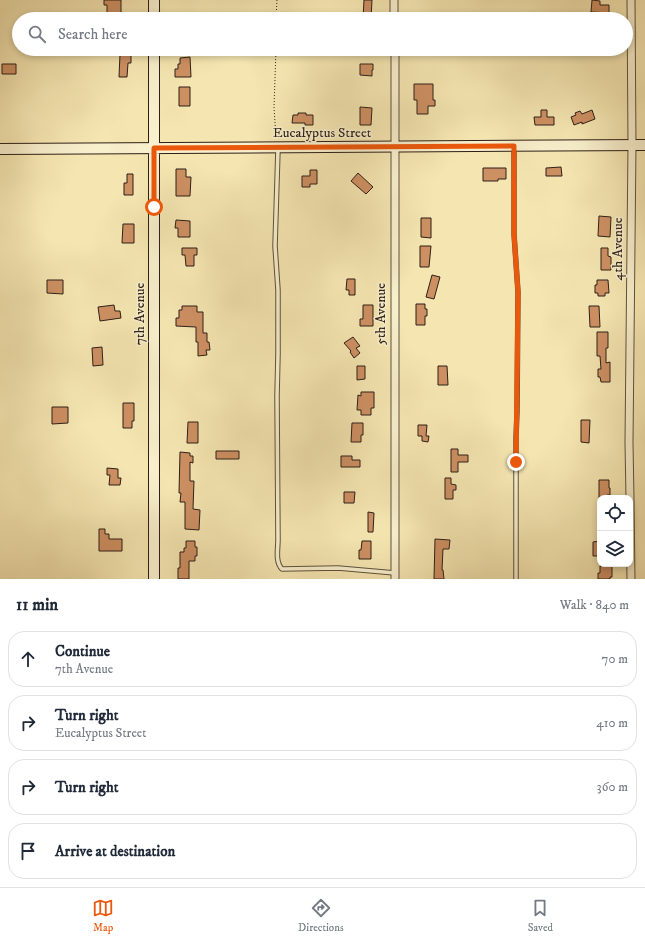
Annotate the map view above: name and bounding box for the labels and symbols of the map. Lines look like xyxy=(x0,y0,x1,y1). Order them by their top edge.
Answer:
street label: Eucalyptus Street xyxy=(273,124,372,142)
route start xyxy=(145,198,163,216)
street label: 4th Avenue xyxy=(609,217,627,281)
street label: 7th Avenue xyxy=(131,283,149,345)
street label: 5th Avenue xyxy=(372,283,390,345)
route end xyxy=(507,453,525,471)

